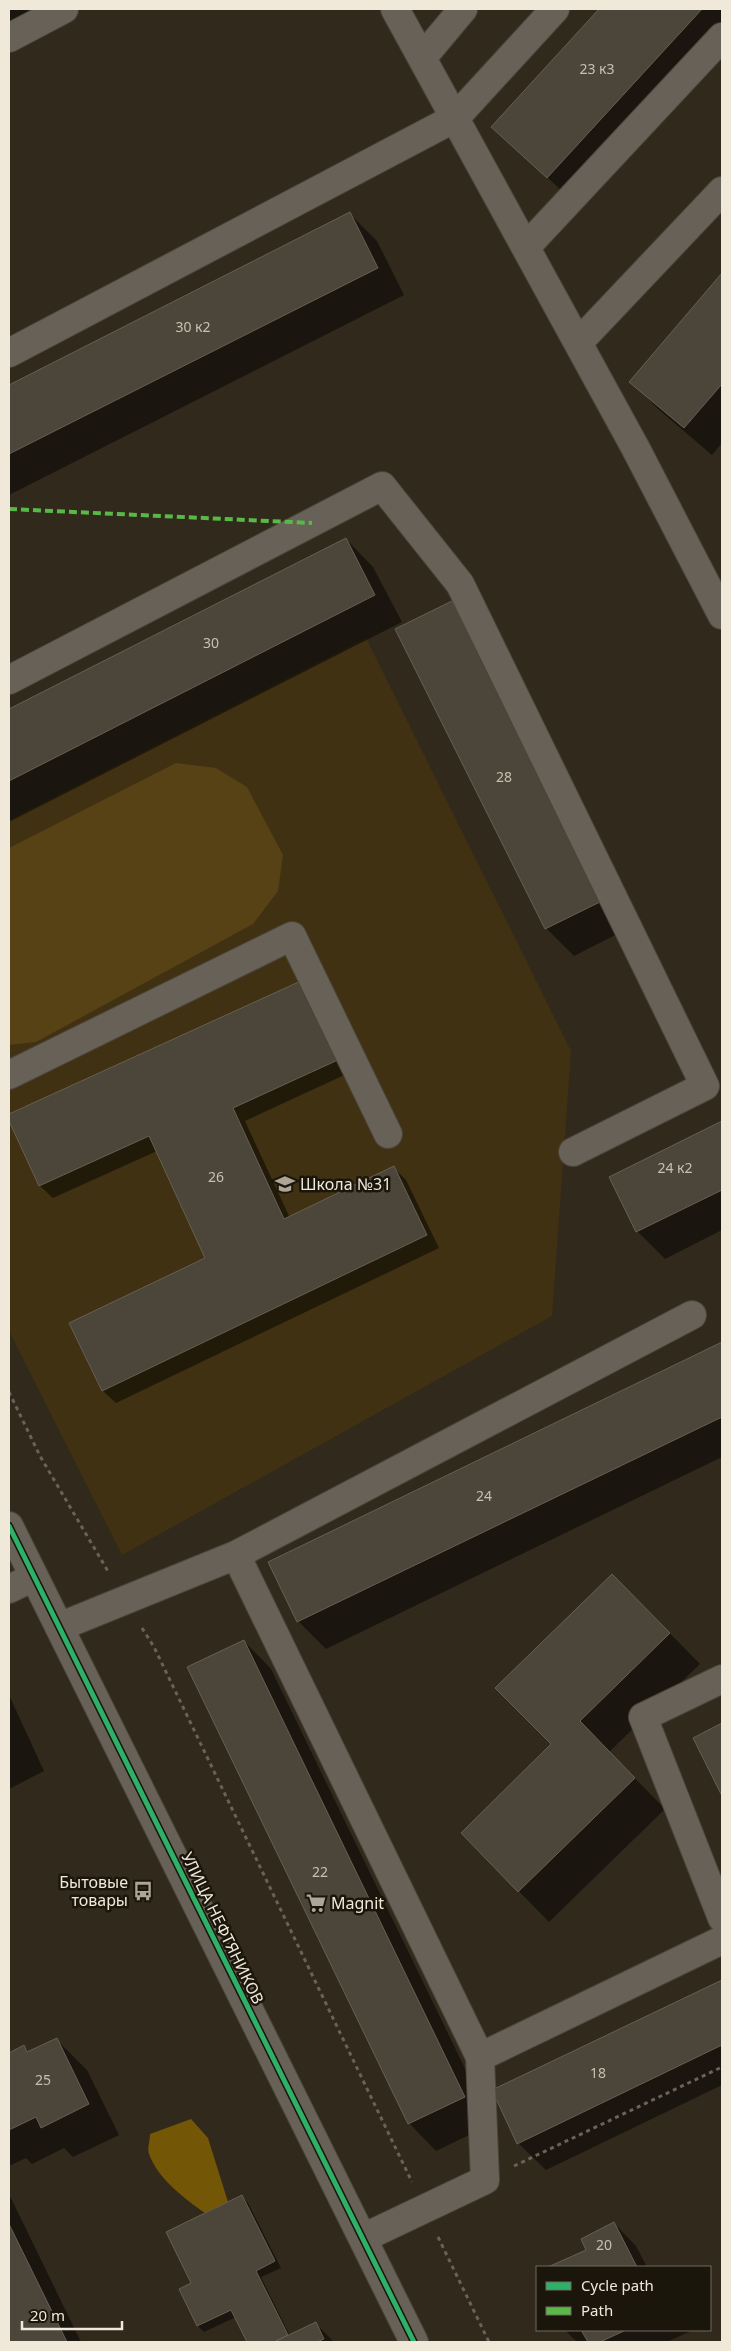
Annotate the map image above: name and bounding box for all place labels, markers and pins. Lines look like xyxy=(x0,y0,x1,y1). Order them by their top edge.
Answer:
school or university icon: Школа №31 xyxy=(274,1173,296,1195)
place label: Школа №31 xyxy=(300,1173,391,1195)
place label: Бытовые товары xyxy=(59,1871,128,1911)
bus stop icon: Бытовые товары xyxy=(132,1880,154,1902)
supermarket icon: Magnit xyxy=(305,1892,327,1914)
place label: Magnit xyxy=(331,1892,384,1914)

